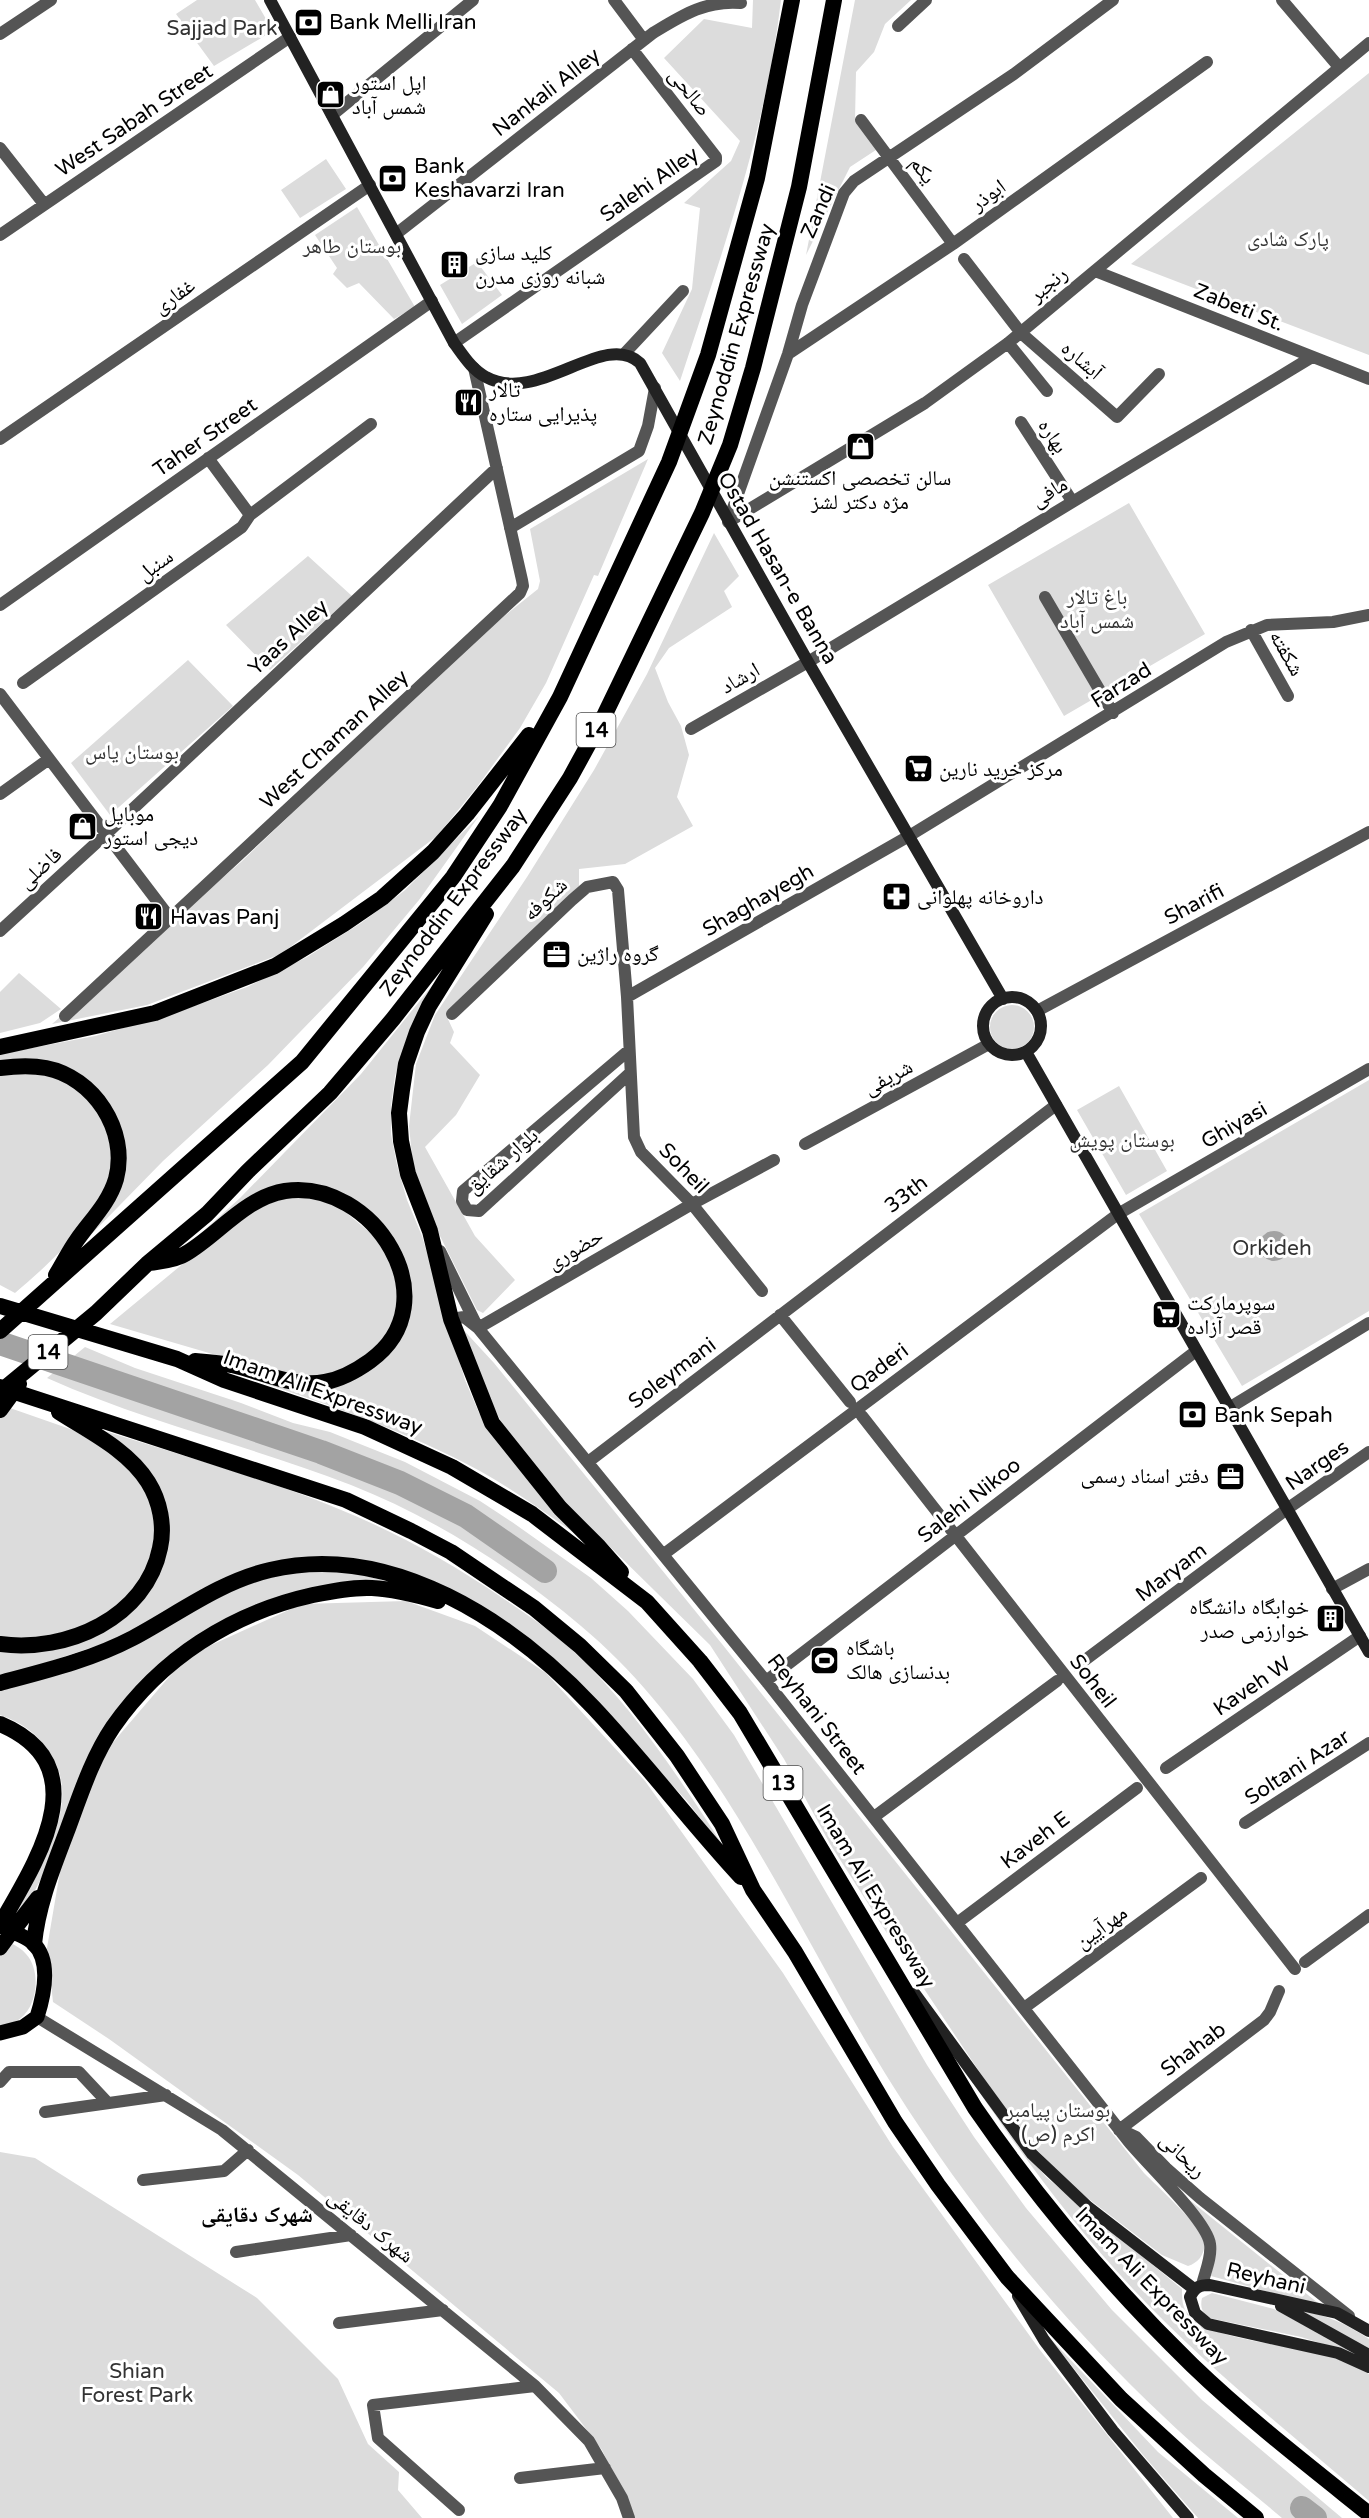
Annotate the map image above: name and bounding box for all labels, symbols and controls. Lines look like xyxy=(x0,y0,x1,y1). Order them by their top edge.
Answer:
bank icon: Bank Melli Iran xyxy=(292,6,324,38)
place label: Bank Melli Iran xyxy=(329,10,476,35)
park label: Sajjad Park xyxy=(167,16,277,41)
street label: Nankali Alley xyxy=(488,43,605,142)
street label: West Sabah Street xyxy=(51,59,217,182)
street label: صالحی xyxy=(663,63,716,122)
place label: اپل استور شمس آباد xyxy=(351,71,426,120)
shop icon: اپل استور شمس آباد xyxy=(315,79,347,111)
street label: Salehi Alley xyxy=(595,141,703,227)
street label: یکم xyxy=(903,152,941,190)
place label: Bank Keshavarzi Iran xyxy=(414,154,565,203)
bank icon: Bank Keshavarzi Iran xyxy=(377,162,409,194)
street label: ابوذر xyxy=(965,174,1011,217)
street label: Zandi xyxy=(796,180,841,242)
street label: Zeynoddin Expressway xyxy=(693,221,780,448)
park label: پارک شادی xyxy=(1247,227,1329,252)
park label: بوستان طاهر xyxy=(302,234,401,259)
place label: کلید سازی شبانه روزی مدرن xyxy=(475,241,605,290)
building icon: کلید سازی شبانه روزی مدرن xyxy=(438,249,470,281)
street label: رنجبر xyxy=(1023,261,1073,308)
street label: غفاری xyxy=(149,273,200,320)
street label: Zabeti St. xyxy=(1190,278,1288,337)
street label: آبشاره xyxy=(1056,336,1108,386)
place label: تالار پذیرایی ستاره xyxy=(488,378,597,427)
restaurant icon: تالار پذیرایی ستاره xyxy=(452,386,484,418)
street label: Taher Street xyxy=(149,392,262,482)
street label: بهاره xyxy=(1032,414,1073,458)
shop icon: سالن تخصصی اکستنشن مژه دکتر لشز xyxy=(844,431,876,463)
place label: سالن تخصصی اکستنشن مژه دکتر لشز xyxy=(769,466,951,515)
street label: Ostad Hasan-e Banna xyxy=(712,468,843,669)
street label: مافی xyxy=(1026,472,1072,513)
street label: سنبل xyxy=(132,544,178,587)
park label: باغ تالار شمس آباد xyxy=(1060,585,1134,634)
street label: Yaas Alley xyxy=(243,594,333,681)
street label: شکفته xyxy=(1264,626,1309,681)
street label: ارشاد xyxy=(716,657,764,699)
street label: Farzad xyxy=(1086,657,1156,714)
street label: West Chaman Alley xyxy=(255,664,414,814)
road number: 14 xyxy=(576,713,616,747)
park label: بوستان یاس xyxy=(85,740,179,765)
supermarket icon: مرکز خرید نارین xyxy=(902,753,934,785)
place label: مرکز خرید نارین xyxy=(939,757,1063,782)
place label: موبایل دیجی استور xyxy=(103,802,198,851)
street label: Zeynoddin Expressway xyxy=(374,803,532,1001)
shop icon: موبایل دیجی استور xyxy=(67,810,99,842)
street label: فاضلی xyxy=(13,842,67,894)
street label: Shaghayegh xyxy=(698,859,818,942)
street label: شکوفه xyxy=(518,873,573,926)
street label: Sharifi xyxy=(1160,878,1228,931)
pharmacy icon: داروخانه پهلوانی xyxy=(880,881,912,913)
place label: داروخانه پهلوانی xyxy=(917,885,1043,910)
restaurant icon: Havas Panj xyxy=(133,901,165,933)
place label: Havas Panj xyxy=(170,905,279,930)
office icon: گروه راژین xyxy=(540,938,572,970)
place label: گروه راژین xyxy=(577,942,659,967)
street label: شریفی xyxy=(859,1054,917,1101)
street label: Ghiyasi xyxy=(1197,1097,1272,1154)
street label: بلوار شقایق xyxy=(461,1123,543,1199)
park label: بوستان پویش xyxy=(1069,1128,1175,1153)
street label: Soheil xyxy=(654,1138,714,1199)
street label: 33th xyxy=(880,1170,933,1219)
street label: حضوری xyxy=(543,1223,608,1275)
park label: Orkideh xyxy=(1232,1236,1312,1261)
place label: سوپرمارکت قصر آزاده xyxy=(1187,1291,1275,1340)
supermarket icon: سوپرمارکت قصر آزاده xyxy=(1150,1299,1182,1331)
street label: Soleymani xyxy=(624,1332,721,1414)
road number: 14 xyxy=(28,1335,68,1369)
street label: Qaderi xyxy=(845,1338,914,1399)
street label: Imam Ali Expressway xyxy=(220,1345,426,1440)
bank icon: Bank Sepah xyxy=(1177,1399,1209,1431)
place label: Bank Sepah xyxy=(1214,1403,1333,1428)
street label: Narges xyxy=(1281,1435,1354,1496)
street label: Salehi Nikoo xyxy=(913,1452,1026,1548)
office icon: دفتر اسناد رسمی xyxy=(1214,1460,1246,1492)
place label: دفتر اسناد رسمی xyxy=(1081,1464,1209,1489)
street label: Maryam xyxy=(1131,1538,1212,1607)
place label: خوابگاه دانشگاه خوارزمی صدر xyxy=(1189,1595,1309,1644)
building icon: خوابگاه دانشگاه خوارزمی صدر xyxy=(1314,1603,1346,1635)
place label: باشگاه بدنسازی هالک xyxy=(846,1636,950,1685)
sports icon: باشگاه بدنسازی هالک xyxy=(809,1644,841,1676)
street label: Reyhani Street xyxy=(762,1649,871,1780)
street label: Soheil xyxy=(1064,1650,1121,1713)
street label: Kaveh W xyxy=(1209,1651,1296,1721)
street label: Soltani Azar xyxy=(1240,1724,1354,1811)
road number: 13 xyxy=(764,1766,802,1800)
street label: Imam Ali Expressway xyxy=(811,1800,940,1993)
street label: Kaveh E xyxy=(996,1806,1075,1875)
street label: مهرآیین xyxy=(1070,1900,1132,1955)
street label: Shahab xyxy=(1156,2017,1231,2082)
park label: بوستان پیامبر اکرم (ص) xyxy=(1005,2098,1110,2148)
street label: ریحانی xyxy=(1154,2127,1211,2183)
street label: شهرک دقایقی xyxy=(323,2184,419,2269)
district label: شهرک دقایقی xyxy=(201,2202,313,2228)
street label: Imam Ali Expressway xyxy=(1070,2202,1234,2371)
street label: Reyhani xyxy=(1224,2257,1308,2300)
park label: Shian Forest Park xyxy=(81,2359,193,2408)

